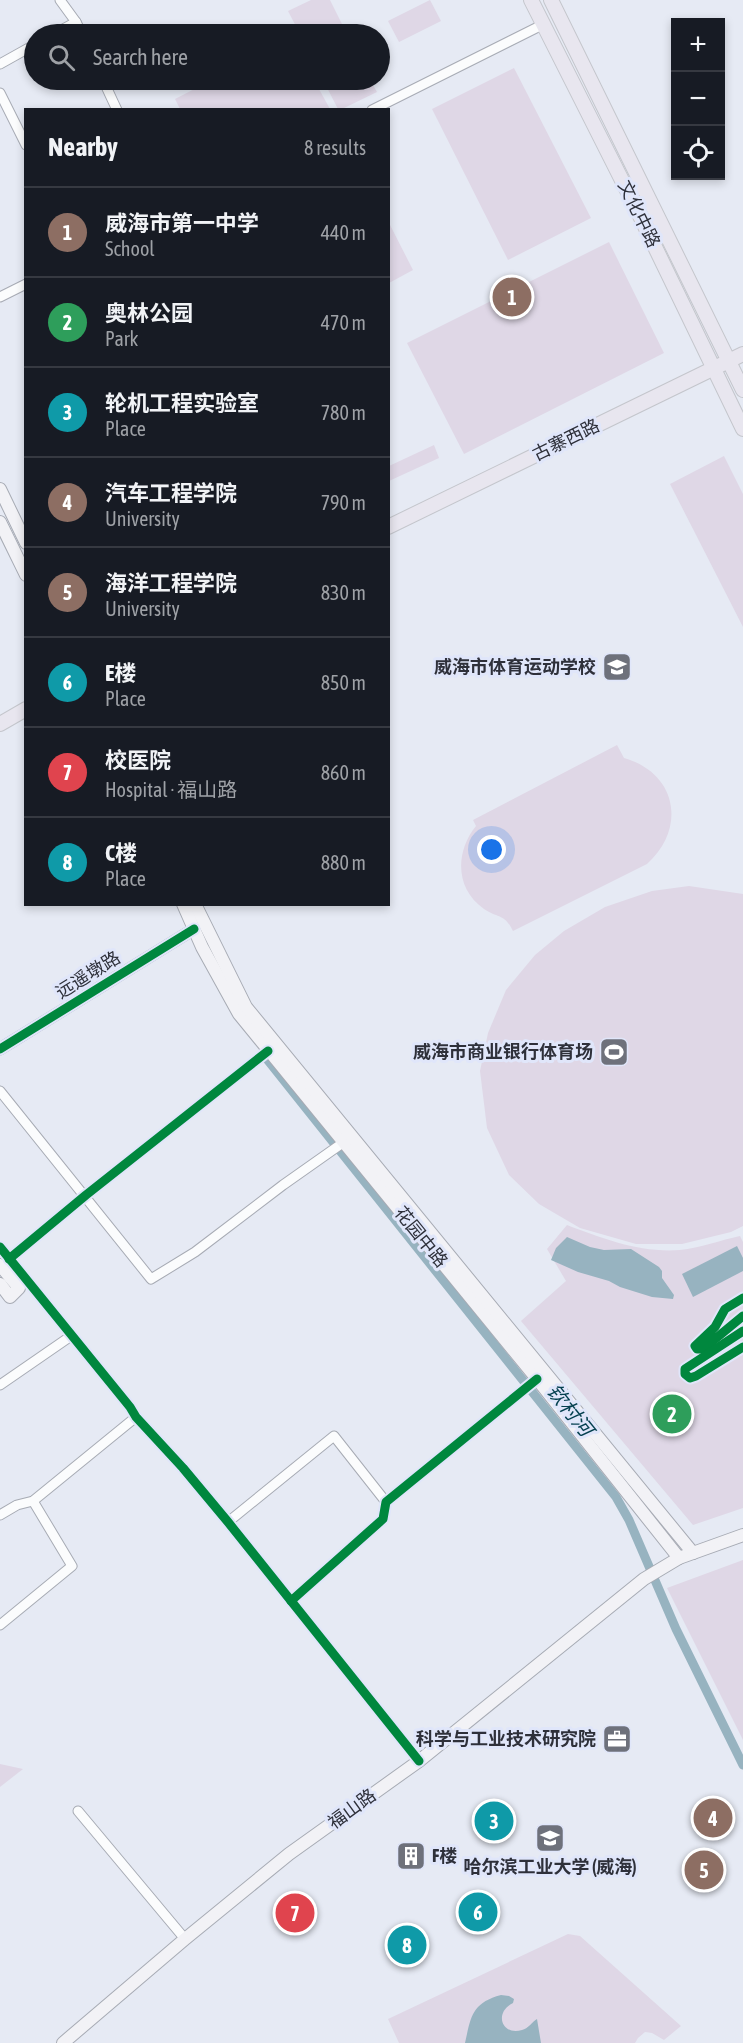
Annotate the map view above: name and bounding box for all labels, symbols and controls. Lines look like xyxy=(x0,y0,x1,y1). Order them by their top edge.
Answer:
map controls xyxy=(671,18,725,180)
button: + xyxy=(671,18,725,72)
search box xyxy=(24,24,390,90)
icon: search xyxy=(45,41,78,74)
text: Search here xyxy=(93,44,188,70)
button: − xyxy=(671,72,725,126)
button: locate xyxy=(671,126,725,180)
text: Nearby xyxy=(48,132,118,162)
text: 8 results xyxy=(304,136,366,159)
street label: 文化中路 xyxy=(614,177,665,251)
text: 威海市第一中学 xyxy=(105,210,259,236)
text: 1 xyxy=(63,221,72,244)
text: 440 m xyxy=(321,221,366,244)
text: School xyxy=(105,237,155,260)
pin: 1 xyxy=(492,274,532,320)
text: 奥林公园 xyxy=(105,300,193,326)
text: 2 xyxy=(63,311,72,334)
text: 470 m xyxy=(321,311,366,334)
text: Park xyxy=(105,327,138,350)
text: 轮机工程实验室 xyxy=(105,390,259,416)
text: 3 xyxy=(63,401,72,424)
text: 780 m xyxy=(321,401,366,424)
street label: 古寨西路 xyxy=(529,414,603,465)
text: Place xyxy=(105,417,146,440)
text: 汽车工程学院 xyxy=(105,480,237,506)
text: 4 xyxy=(63,491,72,514)
text: 790 m xyxy=(321,491,366,514)
text: University xyxy=(105,507,180,530)
text: 海洋工程学院 xyxy=(105,570,237,596)
text: 5 xyxy=(63,581,72,604)
text: 830 m xyxy=(321,581,366,604)
text: University xyxy=(105,597,180,620)
school or university icon: 威海市体育运动学校 xyxy=(601,651,633,683)
place label: 威海市体育运动学校 xyxy=(434,656,596,677)
text: E楼 xyxy=(105,660,136,686)
text: 6 xyxy=(63,671,72,694)
text: 850 m xyxy=(321,671,366,694)
text: Place xyxy=(105,687,146,710)
text: 校医院 xyxy=(105,747,171,773)
text: 7 xyxy=(63,761,72,784)
text: 860 m xyxy=(321,761,366,784)
text: Hospital · 福山路 xyxy=(105,778,237,801)
your location xyxy=(477,835,506,864)
text: C楼 xyxy=(105,840,137,866)
text: 8 xyxy=(63,851,72,874)
text: 880 m xyxy=(321,851,366,874)
text: Place xyxy=(105,867,146,890)
street label: 远遥墩路 xyxy=(52,947,124,1003)
sports icon: 威海市商业银行体育场 xyxy=(598,1036,630,1068)
place label: 威海市商业银行体育场 xyxy=(413,1041,593,1062)
street label: 花园中路 xyxy=(391,1202,452,1271)
water label: 钦村河 xyxy=(543,1379,601,1443)
pin: 2 xyxy=(652,1392,692,1436)
office icon: 科学与工业技术研究院 xyxy=(601,1723,633,1755)
place label: 科学与工业技术研究院 xyxy=(416,1728,596,1749)
street label: 福山路 xyxy=(324,1784,380,1833)
pin: 4 xyxy=(694,1796,732,1840)
pin: 3 xyxy=(474,1798,514,1844)
school or university icon: 哈尔滨工业大学 (威海) xyxy=(534,1822,566,1854)
building icon: F楼 xyxy=(395,1840,427,1872)
place label: F楼 xyxy=(432,1845,457,1866)
pin: 5 xyxy=(684,1848,724,1892)
place label: 哈尔滨工业大学 (威海) xyxy=(463,1856,637,1877)
pin: 7 xyxy=(276,1890,314,1936)
pin: 6 xyxy=(458,1890,498,1934)
pin: 8 xyxy=(388,1922,426,1968)

